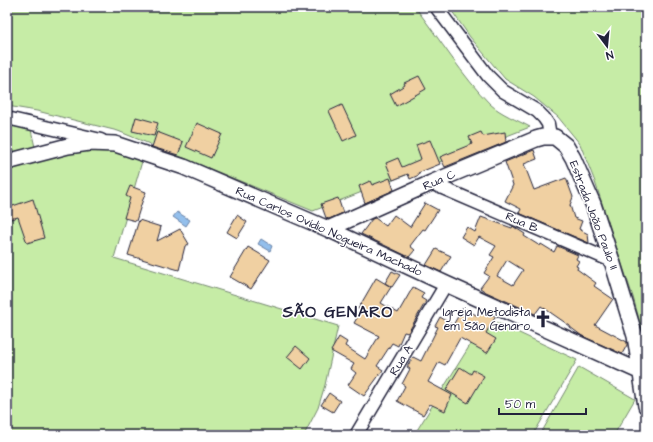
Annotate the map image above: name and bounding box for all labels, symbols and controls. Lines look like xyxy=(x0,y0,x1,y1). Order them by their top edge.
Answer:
north arrow xyxy=(587,26,627,66)
text: N xyxy=(604,47,615,63)
street label: Estrada João Paulo II xyxy=(565,158,622,272)
street label: Rua C xyxy=(420,166,459,195)
street label: Rua Carlos Ovídio Nogueira Machado xyxy=(232,182,425,281)
street label: Rua B xyxy=(503,208,541,237)
district label: SÃO GENARO xyxy=(282,301,393,323)
place label: Igreja Metodista em São Genaro xyxy=(443,304,530,335)
church icon: Igreja Metodista em São Genaro xyxy=(533,309,553,329)
street label: Rua A xyxy=(386,341,417,379)
scale bar xyxy=(499,390,586,416)
text: 50 m xyxy=(505,396,536,413)

